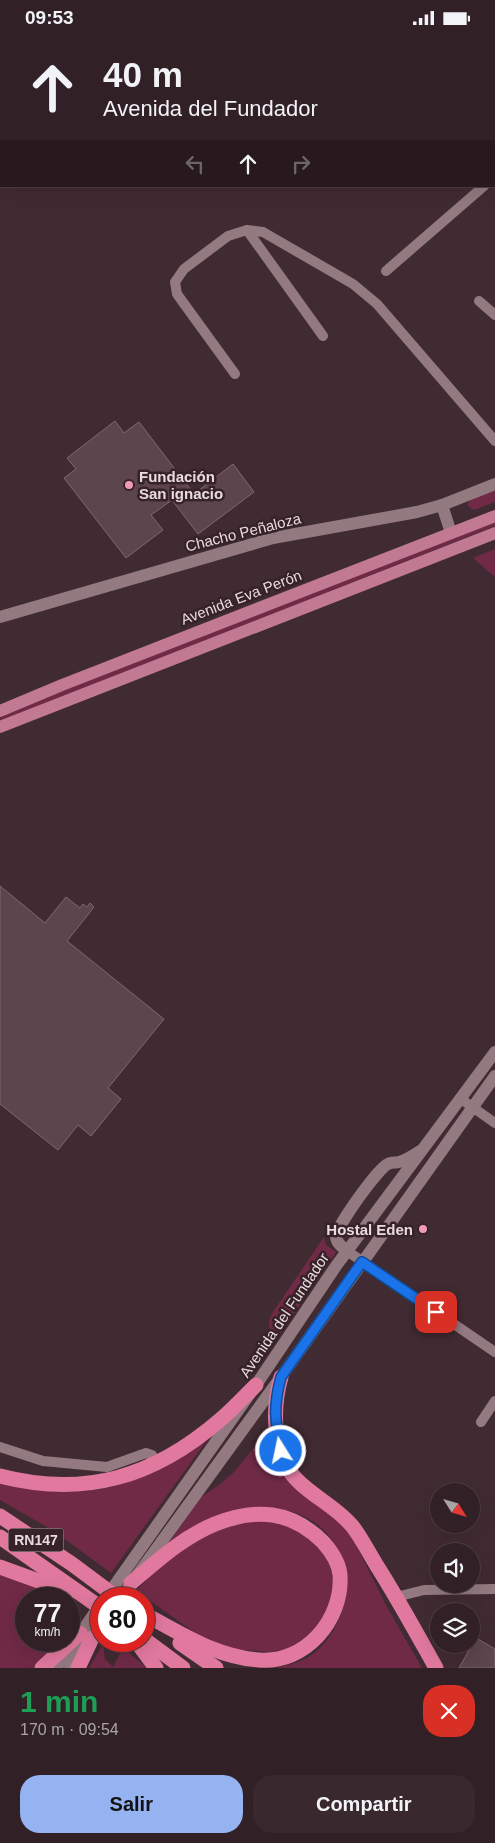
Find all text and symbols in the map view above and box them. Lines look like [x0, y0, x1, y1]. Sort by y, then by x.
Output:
text: 09:53 [25, 7, 74, 28]
icon: ahead [20, 55, 85, 120]
text: 40 m [103, 55, 183, 94]
text: Avenida del Fundador [103, 96, 318, 121]
icon: left [181, 150, 209, 178]
icon: ahead [234, 150, 262, 178]
icon: right [287, 150, 315, 178]
place label: Fundación San ignacio [139, 468, 223, 502]
marker: Fundación San ignacio [123, 479, 135, 491]
street label: Chacho Peñaloza [183, 509, 303, 555]
street label: Avenida Eva Perón [178, 566, 304, 628]
place label: Hostal Eden [326, 1221, 413, 1238]
marker: Hostal Eden [417, 1223, 429, 1235]
street label: Avenida del Fundador [236, 1250, 332, 1380]
pin [415, 1291, 457, 1333]
icon: arrive [422, 1298, 450, 1326]
position arrow [254, 1424, 306, 1476]
north arrow [430, 1483, 480, 1533]
map controls [430, 1483, 480, 1653]
road number: RN147 [8, 1529, 64, 1551]
button: sound [430, 1543, 480, 1593]
speed limit sign: 80 [90, 1587, 155, 1652]
text: 77 [34, 1599, 61, 1627]
button: layers [430, 1603, 480, 1653]
text: km/h [34, 1625, 61, 1639]
text: 1 min [20, 1685, 98, 1718]
button: close [423, 1685, 475, 1737]
text: 170 m · 09:54 [20, 1721, 119, 1738]
button: Salir [20, 1775, 243, 1833]
button: Compartir [253, 1775, 475, 1833]

